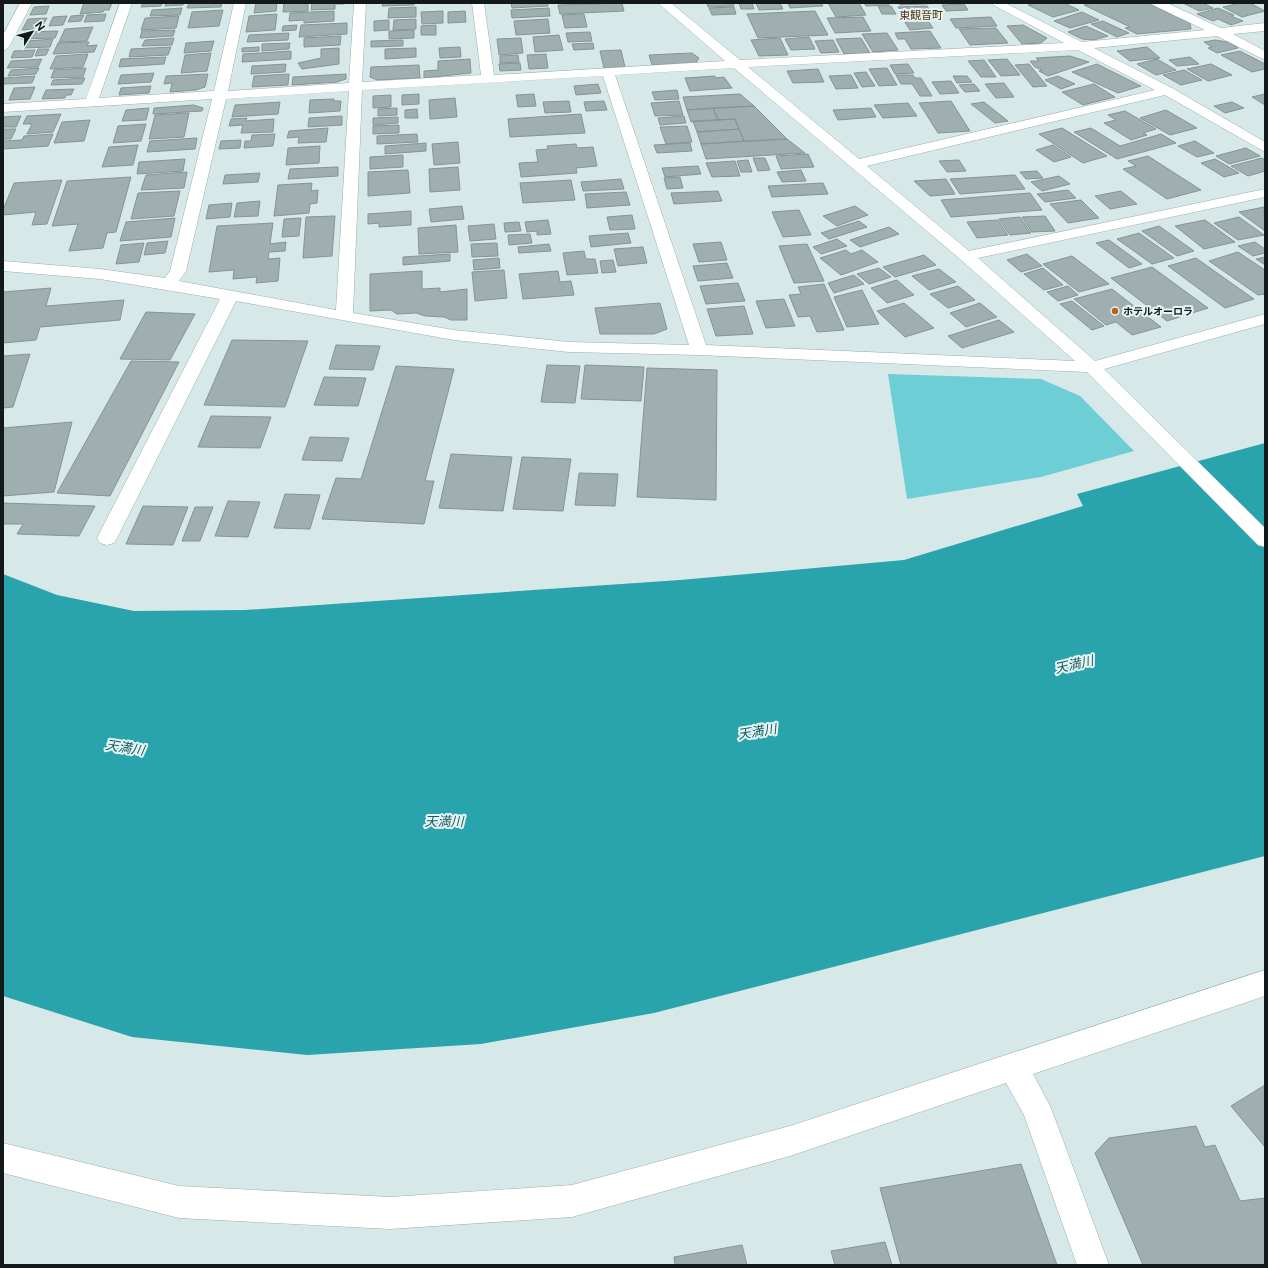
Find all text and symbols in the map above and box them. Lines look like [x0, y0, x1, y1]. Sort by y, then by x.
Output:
district label: 東観音町 [899, 9, 943, 21]
north arrow [12, 12, 52, 52]
text: N [33, 19, 47, 33]
place label: ホテルオーロラ [1123, 305, 1193, 317]
marker: ホテルオーロラ [1110, 306, 1120, 316]
water label: 天満川 [1053, 652, 1097, 676]
water label: 天満川 [737, 721, 779, 742]
water label: 天満川 [104, 737, 147, 758]
water label: 天満川 [424, 814, 465, 829]

